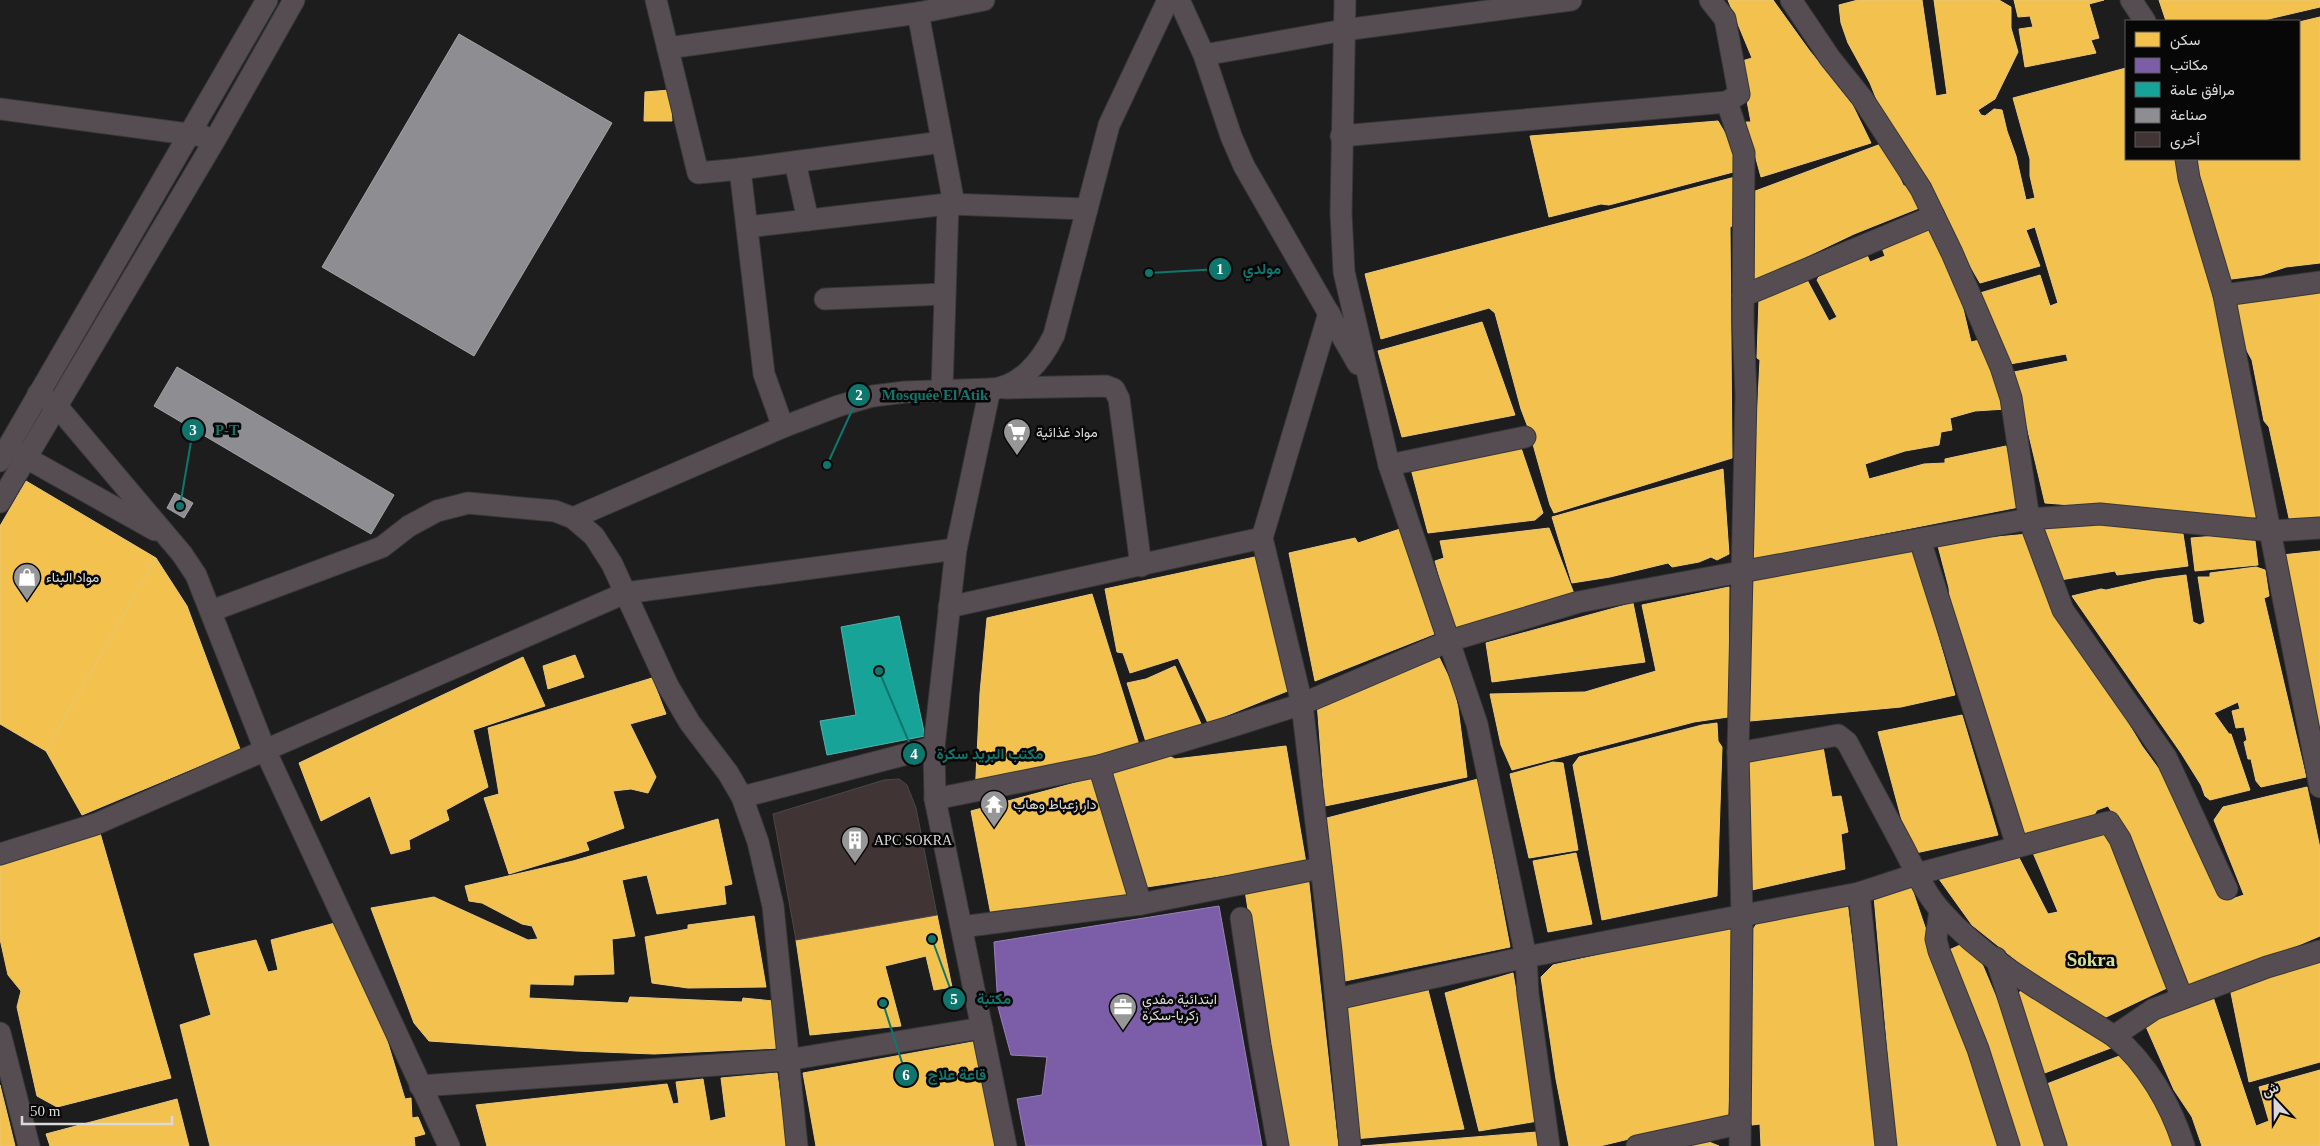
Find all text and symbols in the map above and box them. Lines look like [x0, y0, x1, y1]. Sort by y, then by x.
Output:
legend [2125, 20, 2300, 160]
text: سكن [2170, 32, 2200, 50]
text: مكاتب [2170, 57, 2208, 74]
text: مرافق عامة [2170, 82, 2235, 100]
text: صناعة [2170, 107, 2207, 123]
text: أخرى [2170, 132, 2200, 150]
callout: مولدي [1207, 254, 1291, 284]
text: 1 [1216, 261, 1224, 277]
text: مولدي [1243, 261, 1281, 282]
callout: Mosquée El Atik [846, 380, 999, 410]
text: 2 [855, 387, 863, 403]
text: Mosquée El Atik [882, 387, 989, 403]
callout: P-T [180, 415, 249, 445]
supermarket icon: مواد غذائية [1002, 417, 1032, 456]
text: 3 [189, 422, 197, 438]
text: P-T [215, 422, 239, 438]
place label: مواد غذائية [1036, 425, 1098, 441]
shop icon: مواد البناء [12, 562, 42, 601]
place label: مواد البناء [46, 570, 99, 586]
callout: مكتب البريد سكرة [901, 739, 1053, 769]
text: 4 [910, 746, 918, 762]
text: مكتب البريد سكرة [937, 746, 1043, 763]
temple icon: دار زعباط وهاب [979, 789, 1009, 828]
place label: دار زعباط وهاب [1013, 797, 1097, 813]
building icon: APC SOKRA [840, 825, 870, 864]
place label: APC SOKRA [874, 833, 953, 848]
district label: Sokra [2067, 949, 2116, 970]
callout: مكتبة [941, 984, 1021, 1014]
text: 5 [950, 991, 958, 1007]
text: مكتبة [977, 991, 1011, 1008]
office icon: ابتدائية مفدي زكريا-سكرة [1108, 992, 1138, 1031]
place label: ابتدائية مفدي زكريا-سكرة [1142, 992, 1217, 1024]
callout: قاعة علاج [893, 1060, 996, 1090]
text: 6 [902, 1067, 910, 1083]
text: قاعة علاج [928, 1067, 986, 1085]
north arrow [2250, 1076, 2300, 1126]
text: ش [2260, 1079, 2281, 1100]
scale bar [22, 1094, 172, 1126]
text: 50 m [30, 1103, 61, 1119]

